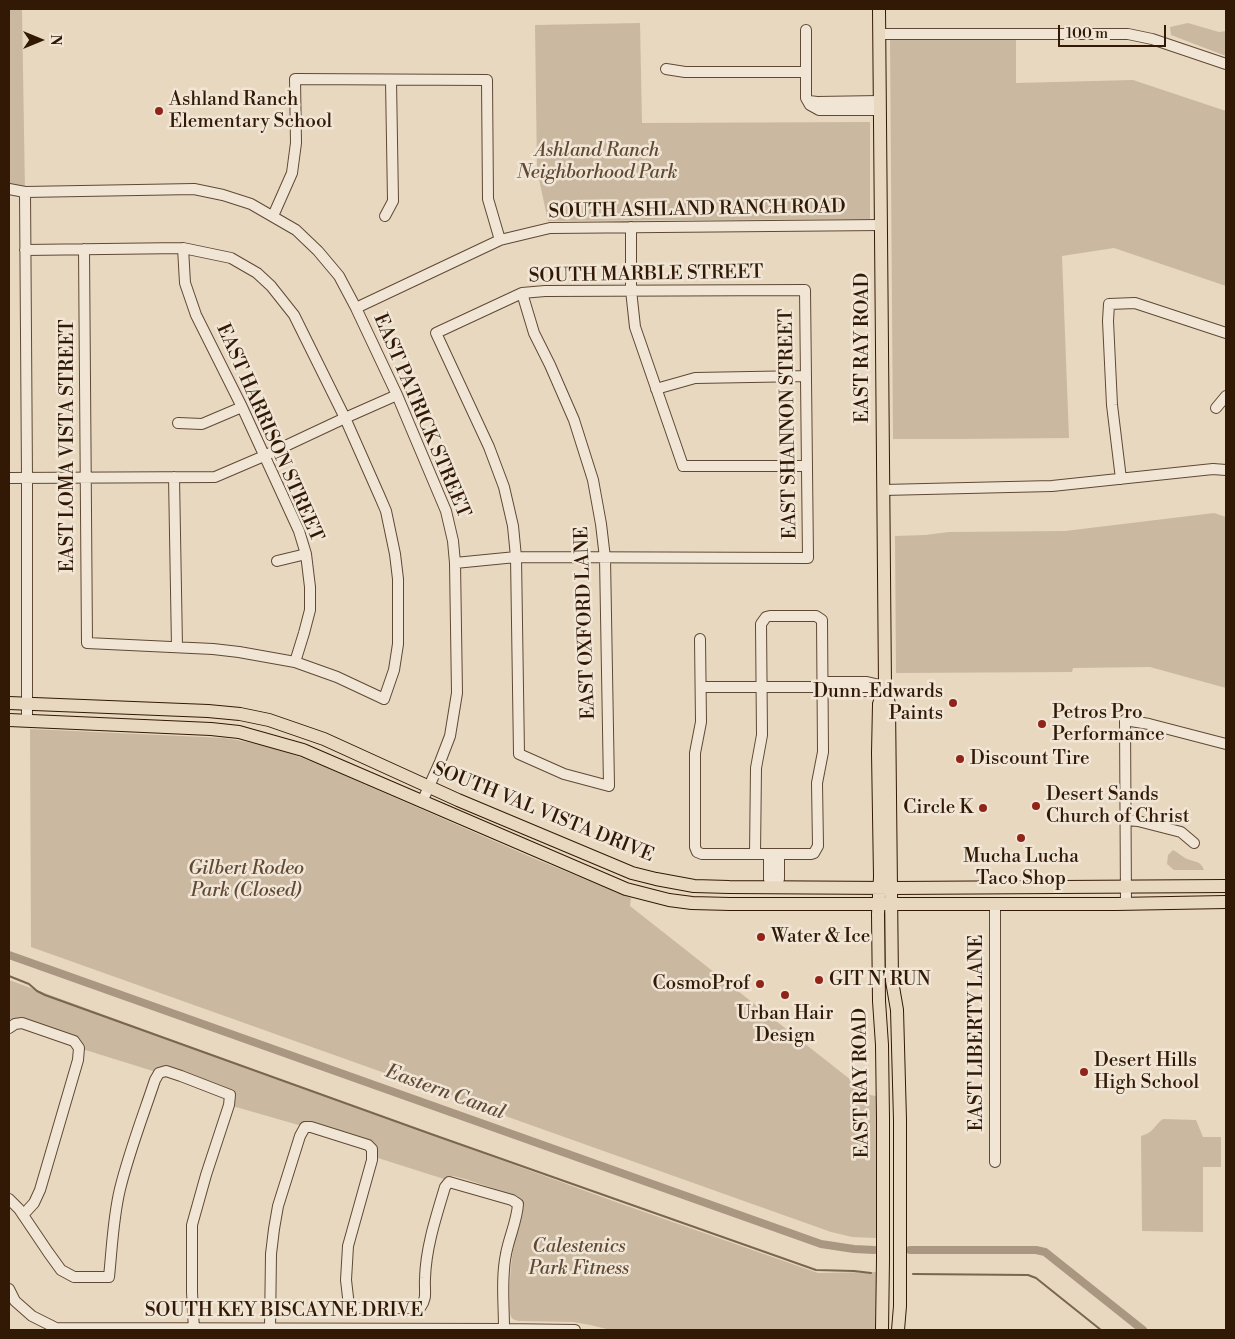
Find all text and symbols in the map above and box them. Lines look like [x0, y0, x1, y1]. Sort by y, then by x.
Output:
north arrow [15, 15, 65, 65]
scale bar [1060, 15, 1168, 47]
text: 100 m [1066, 24, 1108, 43]
text: N [46, 34, 64, 46]
place label: Ashland Ranch Elementary School [169, 89, 332, 133]
marker: Ashland Ranch Elementary School [153, 105, 165, 117]
park label: Ashland Ranch Neighborhood Park [517, 140, 677, 184]
street label: SOUTH ASHLAND RANCH ROAD [548, 196, 846, 224]
street label: SOUTH MARBLE STREET [528, 262, 764, 288]
street label: EAST RAY ROAD [852, 273, 874, 423]
street label: EAST SHANNON STREET [776, 309, 802, 539]
street label: EAST PATRICK STREET [368, 311, 474, 521]
street label: EAST LOMA VISTA STREET [57, 319, 79, 573]
street label: EAST HARRISON STREET [211, 321, 327, 545]
street label: EAST OXFORD LANE [571, 526, 601, 720]
place label: Dunn-Edwards Paints [813, 681, 943, 725]
marker: Dunn-Edwards Paints [947, 697, 959, 709]
place label: Petros Pro Performance [1052, 702, 1165, 746]
marker: Petros Pro Performance [1036, 718, 1048, 730]
place label: Discount Tire [970, 748, 1090, 770]
marker: Discount Tire [954, 753, 966, 765]
street label: SOUTH VAL VISTA DRIVE [429, 758, 657, 868]
place label: Desert Sands Church of Christ [1046, 784, 1189, 828]
place label: Circle K [903, 797, 973, 819]
marker: Desert Sands Church of Christ [1030, 800, 1042, 812]
marker: Circle K [977, 802, 989, 814]
marker: Mucha Lucha Taco Shop [1015, 832, 1027, 844]
place label: Mucha Lucha Taco Shop [963, 846, 1079, 890]
park label: Gilbert Rodeo Park (Closed) [188, 858, 304, 902]
place label: Water & Ice [771, 926, 870, 948]
marker: Water & Ice [755, 931, 767, 943]
street label: EAST LIBERTY LANE [966, 935, 988, 1131]
place label: GIT N' RUN [829, 969, 931, 991]
place label: CosmoProf [652, 973, 750, 995]
marker: GIT N' RUN [813, 974, 825, 986]
marker: CosmoProf [754, 978, 766, 990]
marker: Urban Hair Design [779, 989, 791, 1001]
place label: Urban Hair Design [737, 1003, 833, 1047]
street label: EAST RAY ROAD [849, 1008, 875, 1158]
place label: Desert Hills High School [1094, 1050, 1199, 1094]
water label: Eastern Canal [382, 1060, 508, 1126]
marker: Desert Hills High School [1078, 1066, 1090, 1078]
park label: Calestenics Park Fitness [529, 1236, 629, 1280]
street label: SOUTH KEY BISCAYNE DRIVE [145, 1300, 423, 1322]

